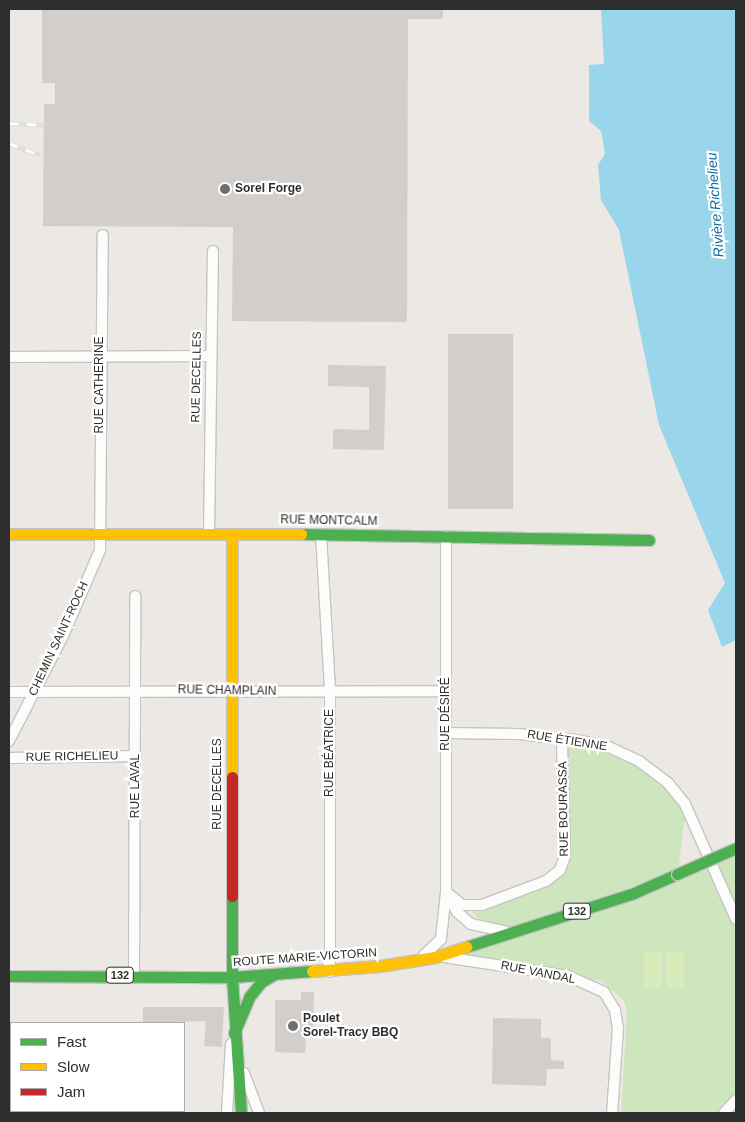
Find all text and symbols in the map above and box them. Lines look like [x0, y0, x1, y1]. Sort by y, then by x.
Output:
water label: Rivière Richelieu [703, 152, 727, 258]
place label: Sorel Forge [235, 182, 302, 196]
marker: Sorel Forge [219, 183, 231, 195]
street label: RUE DECELLES [189, 331, 205, 423]
street label: RUE CATHERINE [93, 336, 107, 434]
street label: RUE MONTCALM [280, 513, 378, 529]
street label: CHEMIN SAINT-ROCH [26, 579, 92, 699]
street label: RUE DÉSIRÉ [439, 677, 453, 751]
street label: RUE CHAMPLAIN [178, 683, 276, 699]
street label: RUE BÉATRICE [323, 709, 337, 797]
street label: RUE ÉTIENNE [526, 728, 608, 754]
street label: RUE DECELLES [211, 738, 225, 830]
street label: RUE RICHELIEU [26, 749, 118, 765]
street label: RUE LAVAL [129, 754, 143, 818]
street label: RUE BOURASSA [556, 761, 572, 857]
road number: 132 [562, 902, 592, 919]
street label: ROUTE MARIE-VICTORIN [232, 946, 378, 970]
street label: RUE VANDAL [499, 959, 577, 987]
road number: 132 [105, 966, 135, 984]
place label: Poulet Sorel-Tracy BBQ [303, 1012, 398, 1040]
marker: Poulet Sorel-Tracy BBQ [287, 1020, 299, 1032]
legend [10, 1022, 185, 1112]
text: Fast [57, 1033, 86, 1050]
text: Slow [57, 1058, 90, 1075]
text: Jam [57, 1083, 85, 1100]

